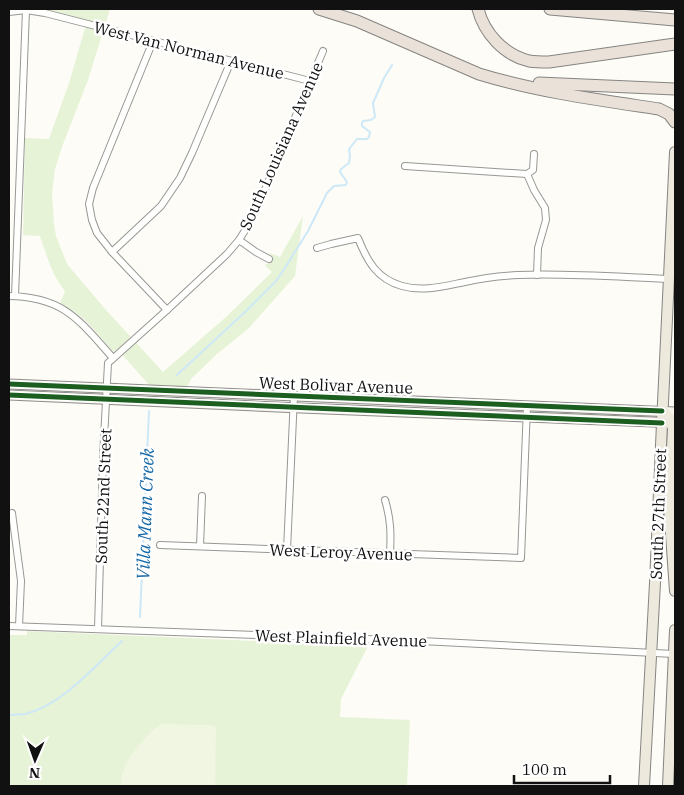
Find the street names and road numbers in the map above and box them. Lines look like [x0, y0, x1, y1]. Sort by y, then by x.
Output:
street label: West Van Norman Avenue [92, 17, 286, 83]
street label: South Louisiana Avenue [235, 59, 327, 233]
street label: West Bolivar Avenue [259, 372, 413, 398]
street label: South 22nd Street [91, 428, 115, 564]
street label: South 27th Street [646, 448, 670, 580]
street label: West Leroy Avenue [269, 540, 413, 564]
street label: West Plainfield Avenue [255, 625, 427, 651]

